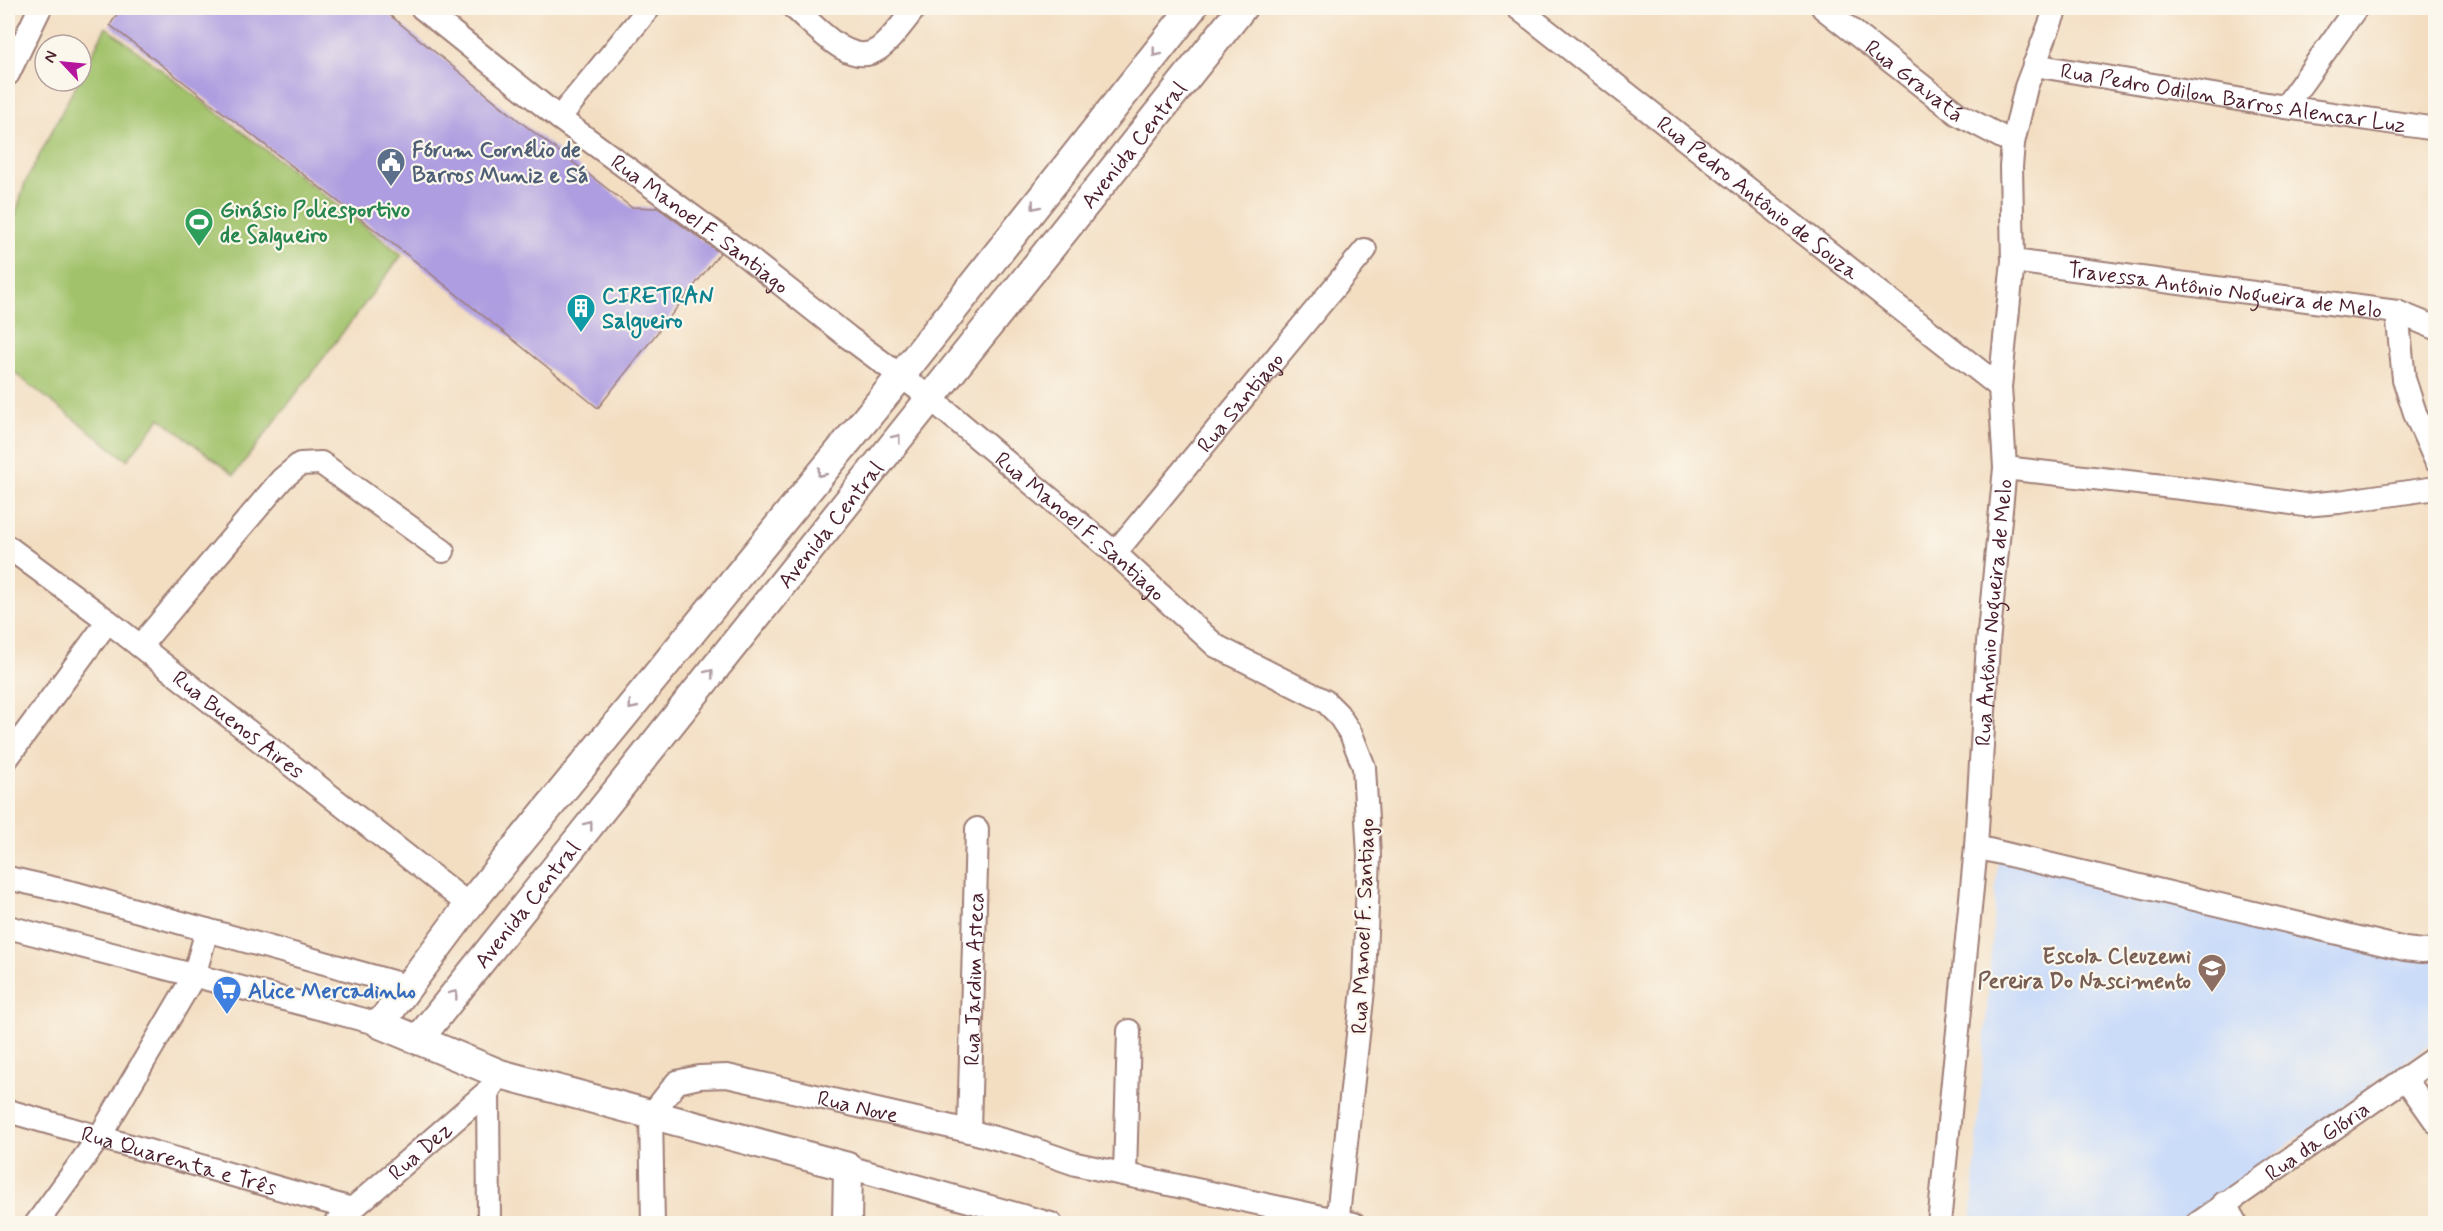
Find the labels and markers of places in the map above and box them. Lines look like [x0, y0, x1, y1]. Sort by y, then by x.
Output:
place label: Fórum Cornélio de Barros Muniz e Sá [412, 137, 589, 190]
public building icon: Fórum Cornélio de Barros Muniz e Sá [375, 146, 407, 188]
place label: Ginásio Poliesportivo de Salgueiro [220, 197, 410, 251]
sports icon: Ginásio Poliesportivo de Salgueiro [183, 206, 215, 248]
place label: CIRETRAN Salgueiro [602, 283, 714, 339]
building icon: CIRETRAN Salgueiro [565, 292, 597, 334]
place label: Escola Cleuzemi Pereira Do Nascimento [1977, 943, 2192, 996]
school or university icon: Escola Cleuzemi Pereira Do Nascimento [2196, 952, 2228, 994]
supermarket icon: Alice Mercadinho [211, 974, 243, 1016]
place label: Alice Mercadinho [248, 978, 416, 1006]

